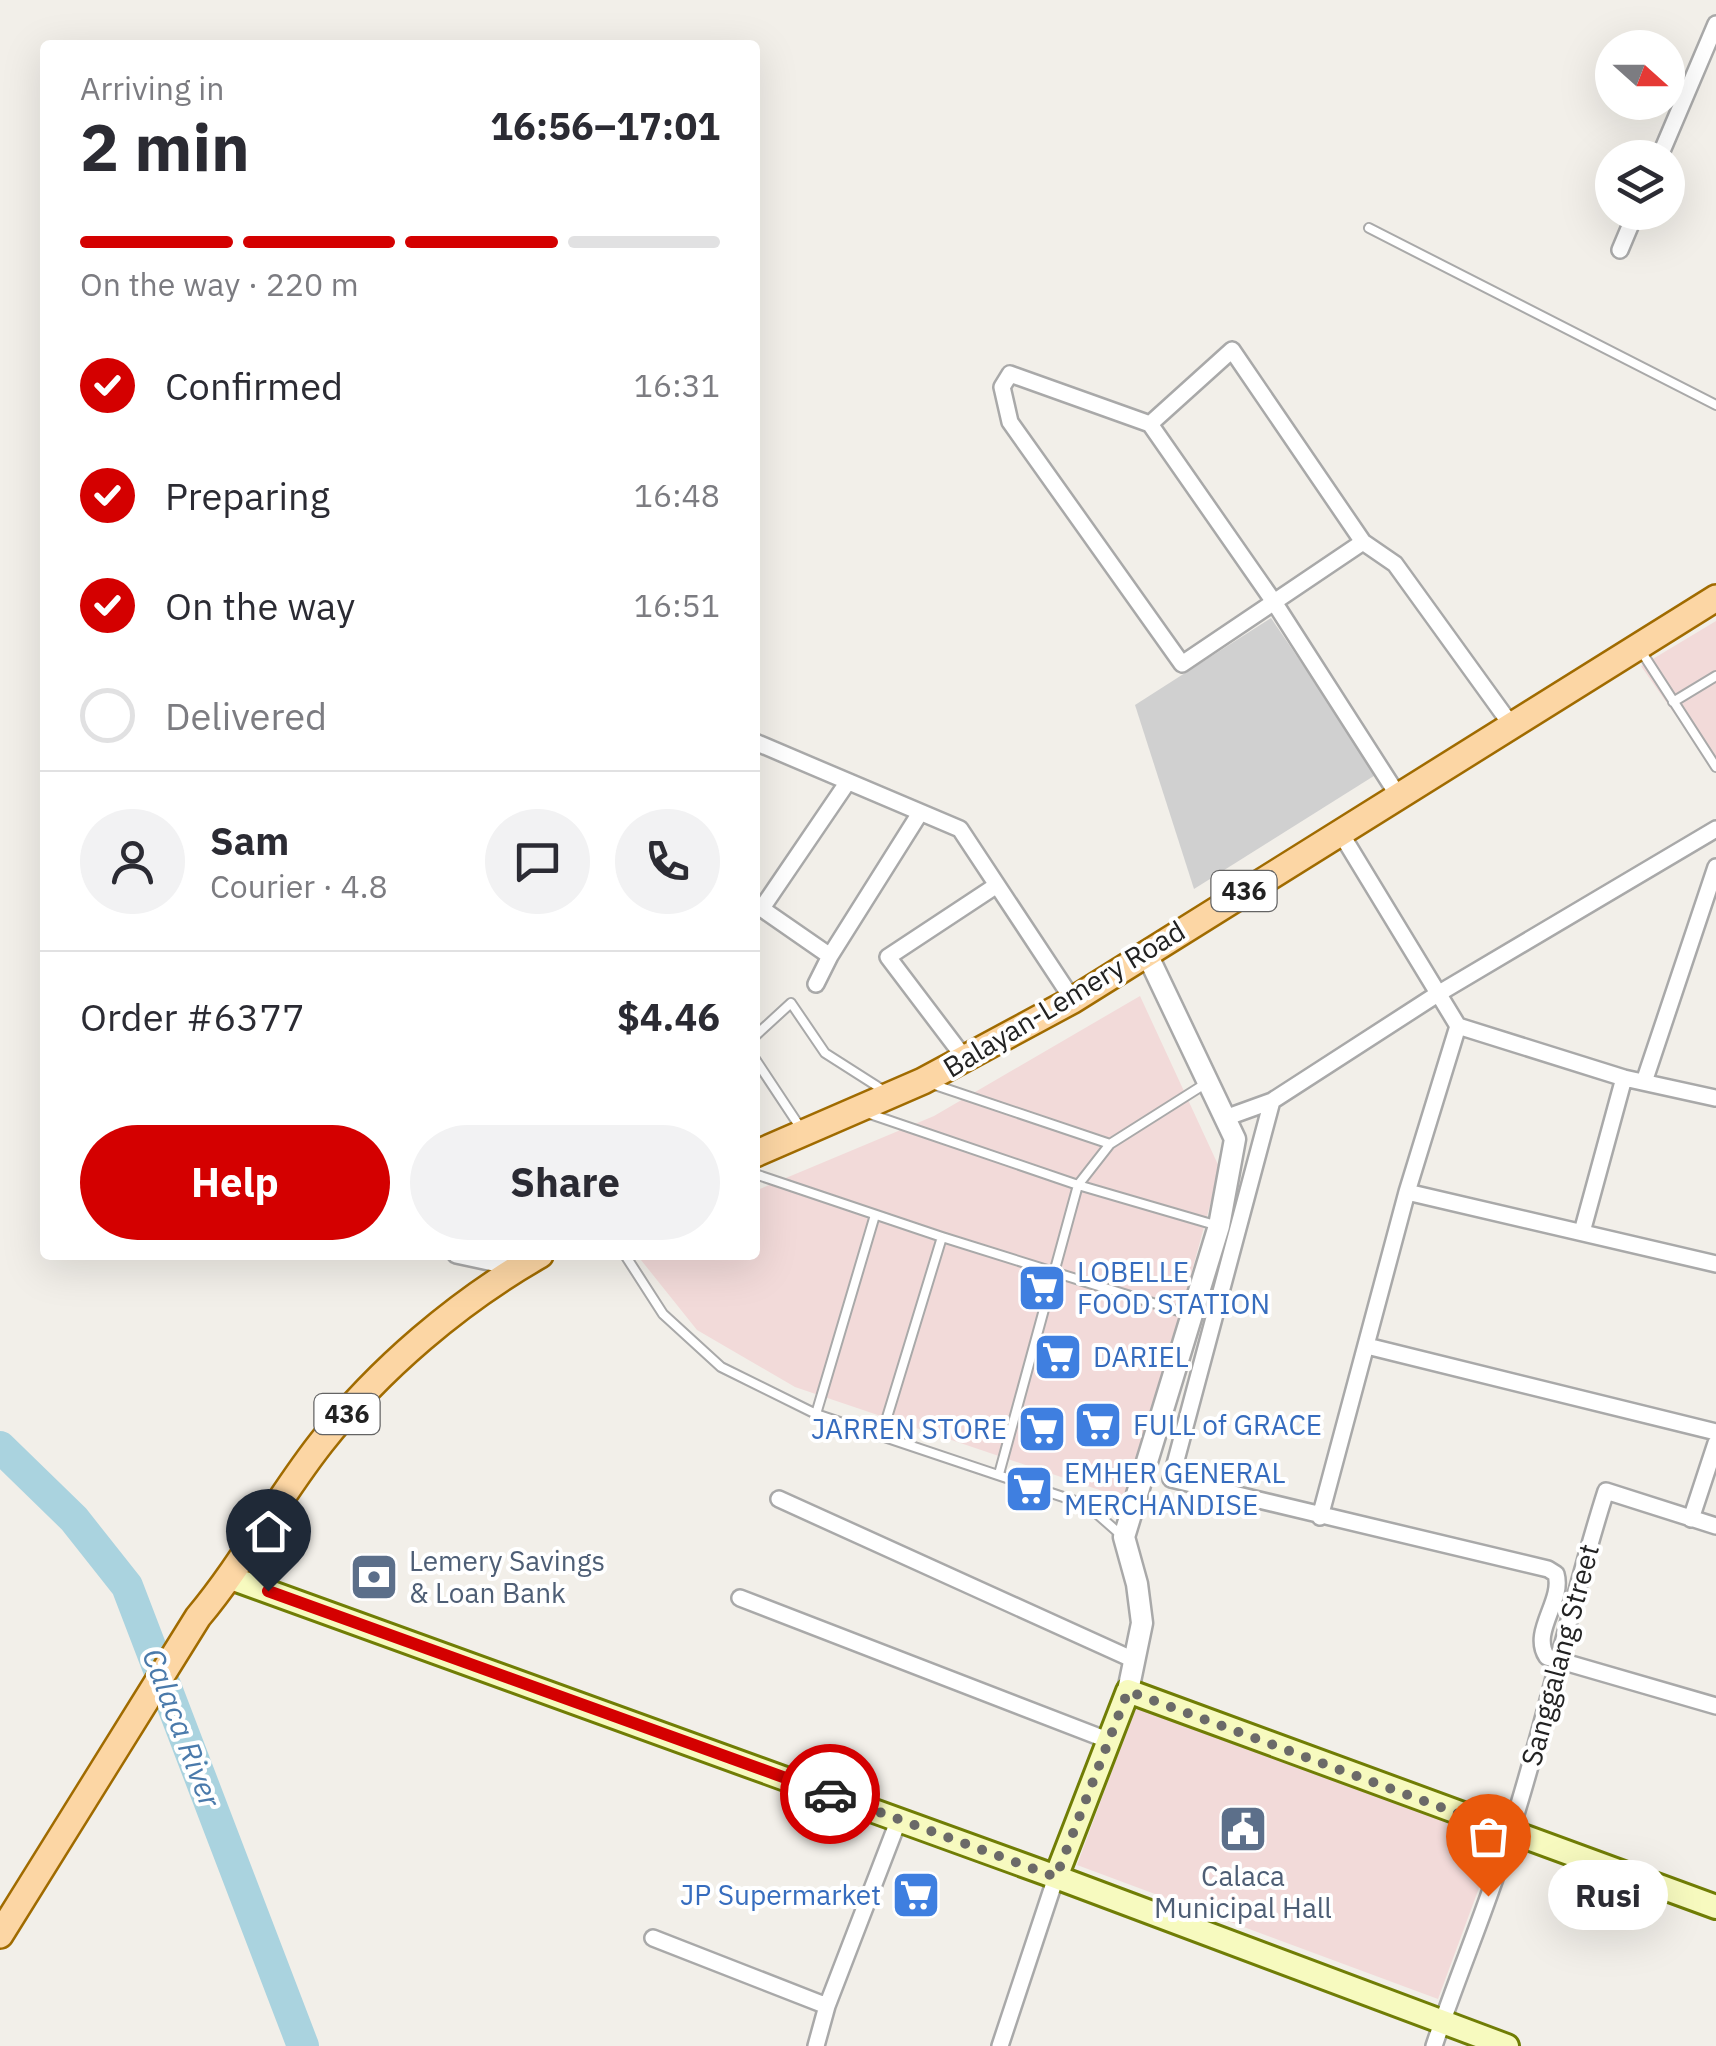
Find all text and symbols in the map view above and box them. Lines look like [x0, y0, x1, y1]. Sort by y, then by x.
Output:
north arrow [1595, 30, 1685, 120]
map controls [1595, 30, 1685, 230]
text: Arriving in [80, 67, 225, 109]
text: 16:56–17:01 [490, 101, 720, 150]
text: 2 min [80, 104, 250, 189]
button: layers [1595, 140, 1685, 230]
text: On the way · 220 m [80, 263, 359, 305]
icon: check [80, 358, 135, 413]
text: Confirmed [165, 361, 343, 410]
text: 16:31 [634, 364, 720, 406]
icon: check [80, 468, 135, 523]
text: Preparing [165, 471, 330, 520]
text: 16:48 [634, 474, 720, 516]
icon: check [80, 578, 135, 633]
text: On the way [165, 581, 355, 630]
text: 16:51 [634, 584, 720, 626]
text: Delivered [165, 691, 327, 740]
button: person [80, 809, 185, 914]
button: chat [485, 809, 590, 914]
button: phone [615, 809, 720, 914]
text: Sam [210, 816, 289, 865]
text: Courier · 4.8 [210, 865, 388, 907]
road number: 436 [1212, 871, 1276, 911]
street label: Balayan-Lemery Road [936, 912, 1191, 1085]
text: Order #6377 [80, 992, 305, 1041]
text: $4.46 [617, 992, 720, 1041]
button: Help [80, 1125, 390, 1240]
button: Share [410, 1125, 720, 1240]
place label: LOBELLE FOOD STATION [1077, 1253, 1270, 1322]
supermarket icon: LOBELLE FOOD STATION [1016, 1262, 1068, 1314]
supermarket icon: DARIEL [1032, 1331, 1084, 1383]
place label: DARIEL [1093, 1338, 1189, 1375]
road number: 436 [314, 1394, 380, 1434]
supermarket icon: FULL of GRACE [1072, 1399, 1124, 1451]
supermarket icon: JARREN STORE [1016, 1403, 1068, 1455]
place label: FULL of GRACE [1133, 1406, 1322, 1443]
place label: JARREN STORE [811, 1410, 1007, 1447]
place label: EMHER GENERAL MERCHANDISE [1064, 1454, 1286, 1523]
supermarket icon: EMHER GENERAL MERCHANDISE [1003, 1463, 1055, 1515]
pin [226, 1489, 311, 1592]
icon: home [241, 1504, 296, 1559]
street label: Sanggalang Street [1512, 1540, 1607, 1770]
place label: Lemery Savings & Loan Bank [409, 1542, 605, 1611]
bank icon: Lemery Savings & Loan Bank [348, 1551, 400, 1603]
water label: Calaca River [134, 1643, 231, 1813]
courier [780, 1744, 880, 1844]
icon: car [803, 1767, 858, 1822]
pin [1446, 1794, 1531, 1897]
public building icon: Calaca Municipal Hall [1217, 1803, 1269, 1855]
icon: bag [1461, 1809, 1516, 1864]
place label: Calaca Municipal Hall [1154, 1857, 1332, 1926]
callout: Rusi [1548, 1861, 1668, 1931]
supermarket icon: JP Supermarket [890, 1869, 942, 1921]
text: Rusi [1575, 1874, 1641, 1916]
place label: JP Supermarket [680, 1876, 881, 1913]

